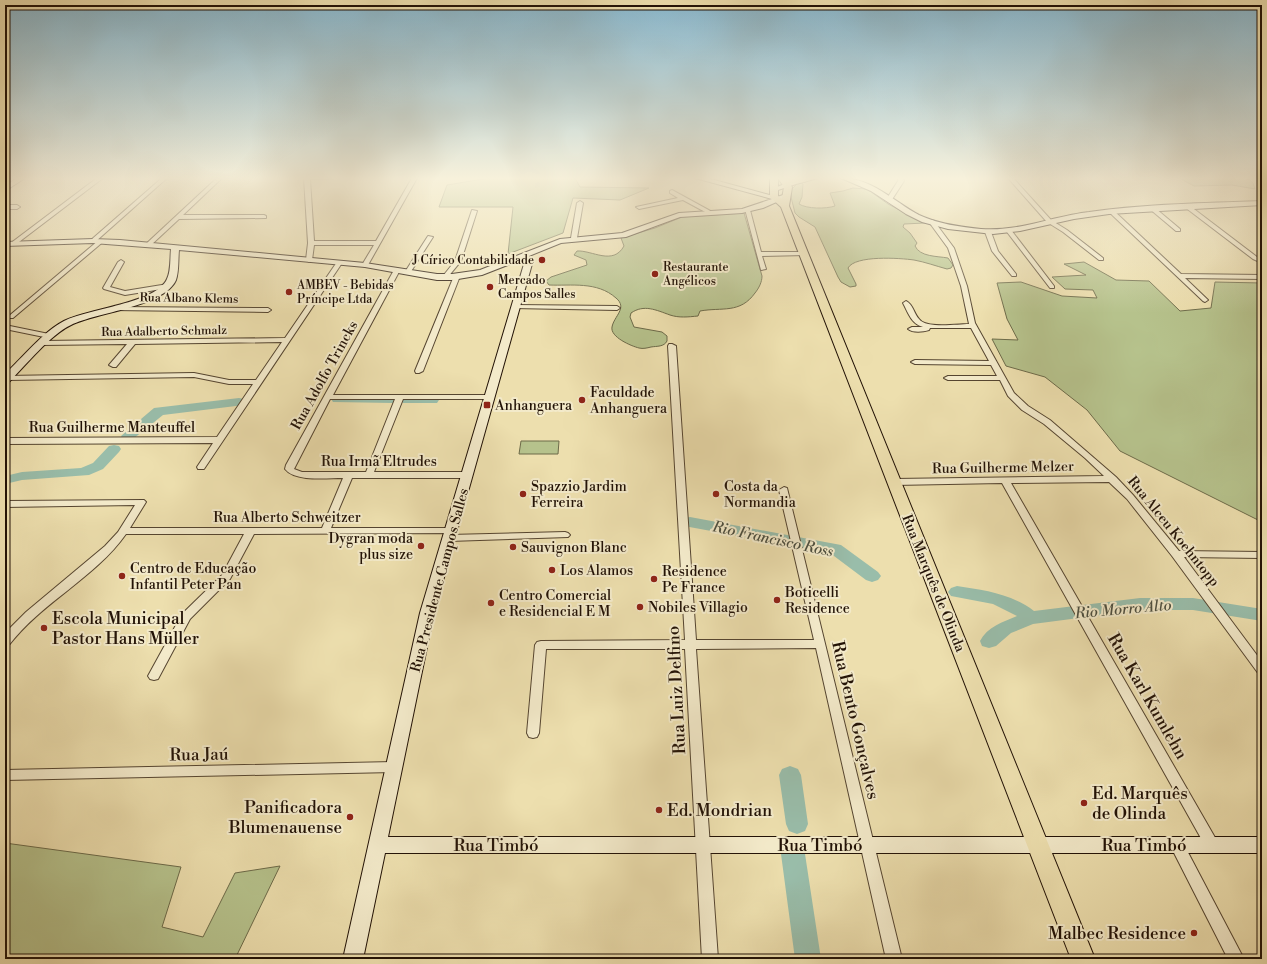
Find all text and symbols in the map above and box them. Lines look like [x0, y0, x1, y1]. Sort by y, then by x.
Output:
place label: J Círico Contabilidade [411, 253, 534, 268]
marker: J Círico Contabilidade [537, 255, 547, 265]
place label: Restaurante Angélicos [662, 260, 729, 289]
marker: Restaurante Angélicos [650, 269, 660, 279]
place label: Mercado Campos Salles [498, 273, 576, 302]
place label: AMBEV - Bebidas Príncipe Ltda [296, 278, 394, 307]
marker: Mercado Campos Salles [485, 282, 495, 292]
marker: AMBEV - Bebidas Príncipe Ltda [284, 287, 294, 297]
street label: Rua Albano Klems [139, 290, 239, 307]
street label: Rua Adolfo Trincks [287, 318, 362, 433]
street label: Rua Adalberto Schmalz [101, 323, 227, 340]
place label: Faculdade Anhanguera [589, 384, 668, 418]
marker: Faculdade Anhanguera [577, 395, 587, 405]
place label: Anhanguera [494, 397, 573, 415]
marker: Anhanguera [482, 400, 492, 410]
street label: Rua Guilherme Manteuffel [29, 419, 195, 437]
street label: Rua Irmã Eltrudes [321, 453, 437, 471]
street label: Rua Guilherme Melzer [932, 458, 1074, 478]
street label: Rua Alceu Koehntopp [1123, 473, 1223, 591]
place label: Spazzio Jardim Ferreira [531, 478, 627, 512]
place label: Costa da Normandia [724, 478, 797, 512]
street label: Rua Presidente Campos Salles [407, 486, 473, 674]
marker: Spazzio Jardim Ferreira [518, 489, 528, 499]
marker: Costa da Normandia [711, 489, 721, 499]
street label: Rua Alberto Schweitzer [213, 509, 361, 527]
street label: Rua Marquês de Olinda [897, 512, 969, 656]
water label: Rio Francisco Ross [710, 517, 835, 562]
place label: Dygran moda plus size [328, 530, 414, 564]
place label: Sauvignon Blanc [521, 539, 627, 557]
marker: Dygran moda plus size [416, 541, 426, 551]
marker: Sauvignon Blanc [508, 542, 518, 552]
place label: Centro de Educação Infantil Peter Pan [130, 560, 256, 594]
place label: Los Alamos [560, 562, 633, 580]
place label: Residence Pe France [662, 563, 727, 597]
marker: Los Alamos [547, 565, 557, 575]
marker: Centro de Educação Infantil Peter Pan [117, 571, 127, 581]
marker: Residence Pe France [649, 574, 659, 584]
place label: Boticelli Residence [784, 584, 850, 618]
place label: Centro Comercial e Residencial E M [499, 587, 611, 621]
marker: Boticelli Residence [772, 595, 782, 605]
water label: Rio Morro Alto [1073, 596, 1172, 623]
marker: Centro Comercial e Residencial E M [486, 598, 496, 608]
place label: Nobiles Villagio [648, 599, 748, 617]
marker: Nobiles Villagio [635, 602, 645, 612]
place label: Escola Municipal Pastor Hans Müller [52, 608, 199, 650]
marker: Escola Municipal Pastor Hans Müller [39, 623, 49, 633]
street label: Rua Luiz Delfino [663, 625, 691, 755]
street label: Rua Karl Kumlehn [1102, 630, 1192, 763]
street label: Rua Bento Gonçalves [826, 639, 884, 802]
street label: Rua Jaú [169, 743, 229, 767]
place label: Ed. Marquês de Olinda [1092, 783, 1188, 825]
place label: Panificadora Blumenauense [228, 797, 342, 839]
marker: Ed. Marquês de Olinda [1079, 798, 1089, 808]
place label: Ed. Mondrian [667, 800, 772, 822]
marker: Ed. Mondrian [654, 805, 664, 815]
marker: Panificadora Blumenauense [345, 812, 355, 822]
street label: Rua Timbó [453, 835, 539, 857]
street label: Rua Timbó [777, 835, 863, 857]
street label: Rua Timbó [1101, 835, 1187, 857]
place label: Malbec Residence [1048, 923, 1186, 945]
marker: Malbec Residence [1189, 928, 1199, 938]

